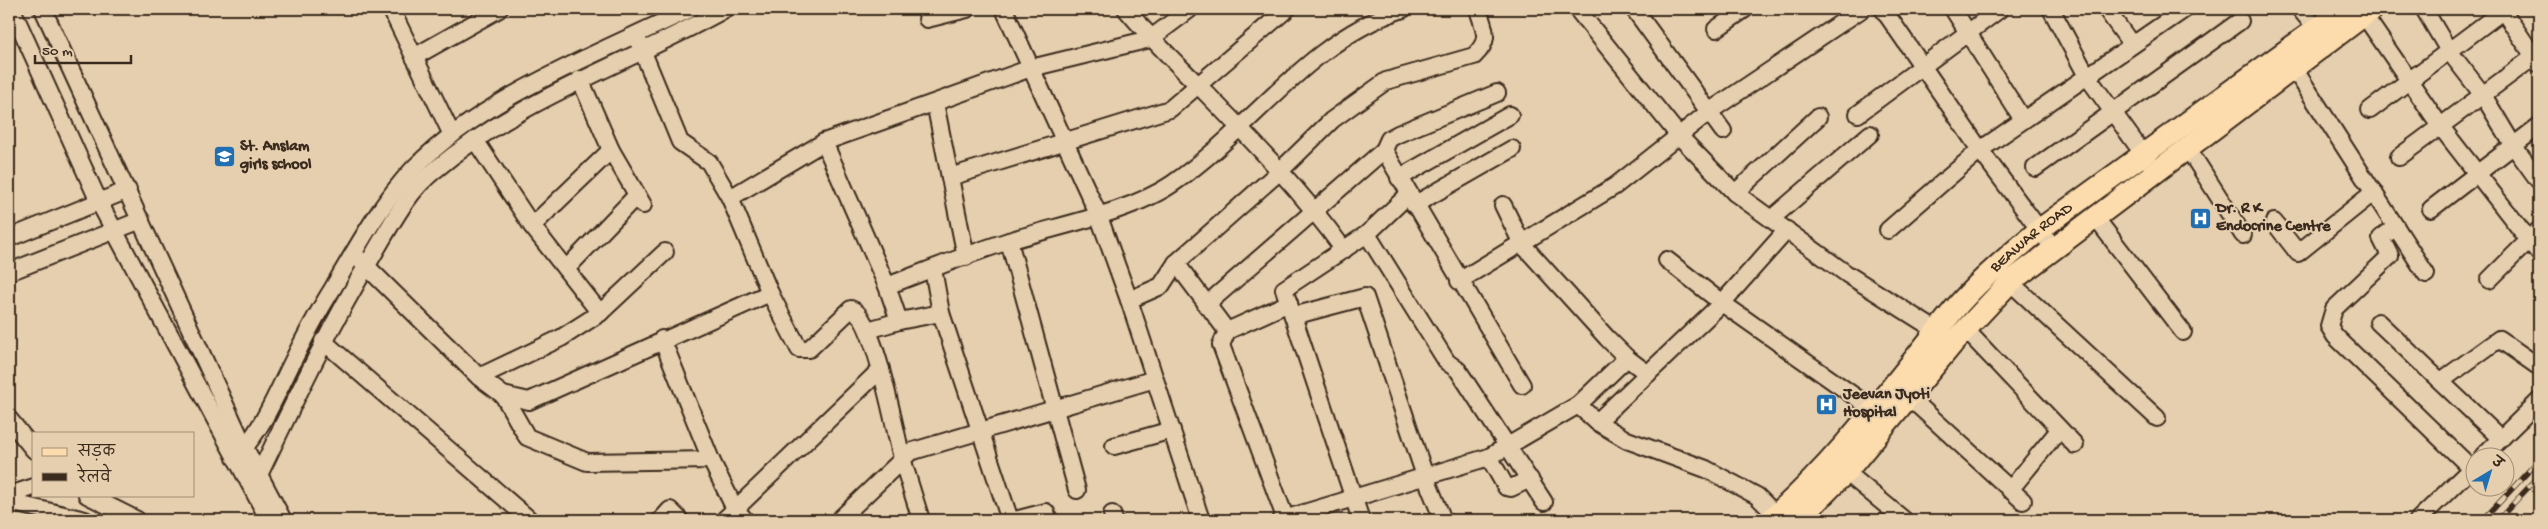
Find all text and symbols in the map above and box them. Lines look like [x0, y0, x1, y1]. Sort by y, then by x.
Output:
scale bar [35, 32, 131, 64]
text: 50 m [42, 43, 73, 61]
place label: St. Anslam girls school [239, 138, 312, 175]
school or university icon: St. Anslam girls school [212, 144, 236, 168]
street label: BEAWAR ROAD [1986, 199, 2077, 278]
place label: Dr. R K Endocrine Centre [2214, 200, 2331, 237]
hospital icon: Dr. R K Endocrine Centre [2188, 206, 2212, 230]
place label: Jeevan Jyoti Hospital [1842, 386, 1931, 423]
hospital icon: Jeevan Jyoti Hospital [1815, 392, 1839, 416]
legend [32, 432, 195, 496]
text: सड़क [77, 444, 116, 462]
north arrow [2466, 446, 2516, 496]
text: उ [2486, 453, 2507, 474]
text: रेलवे [76, 463, 112, 488]

